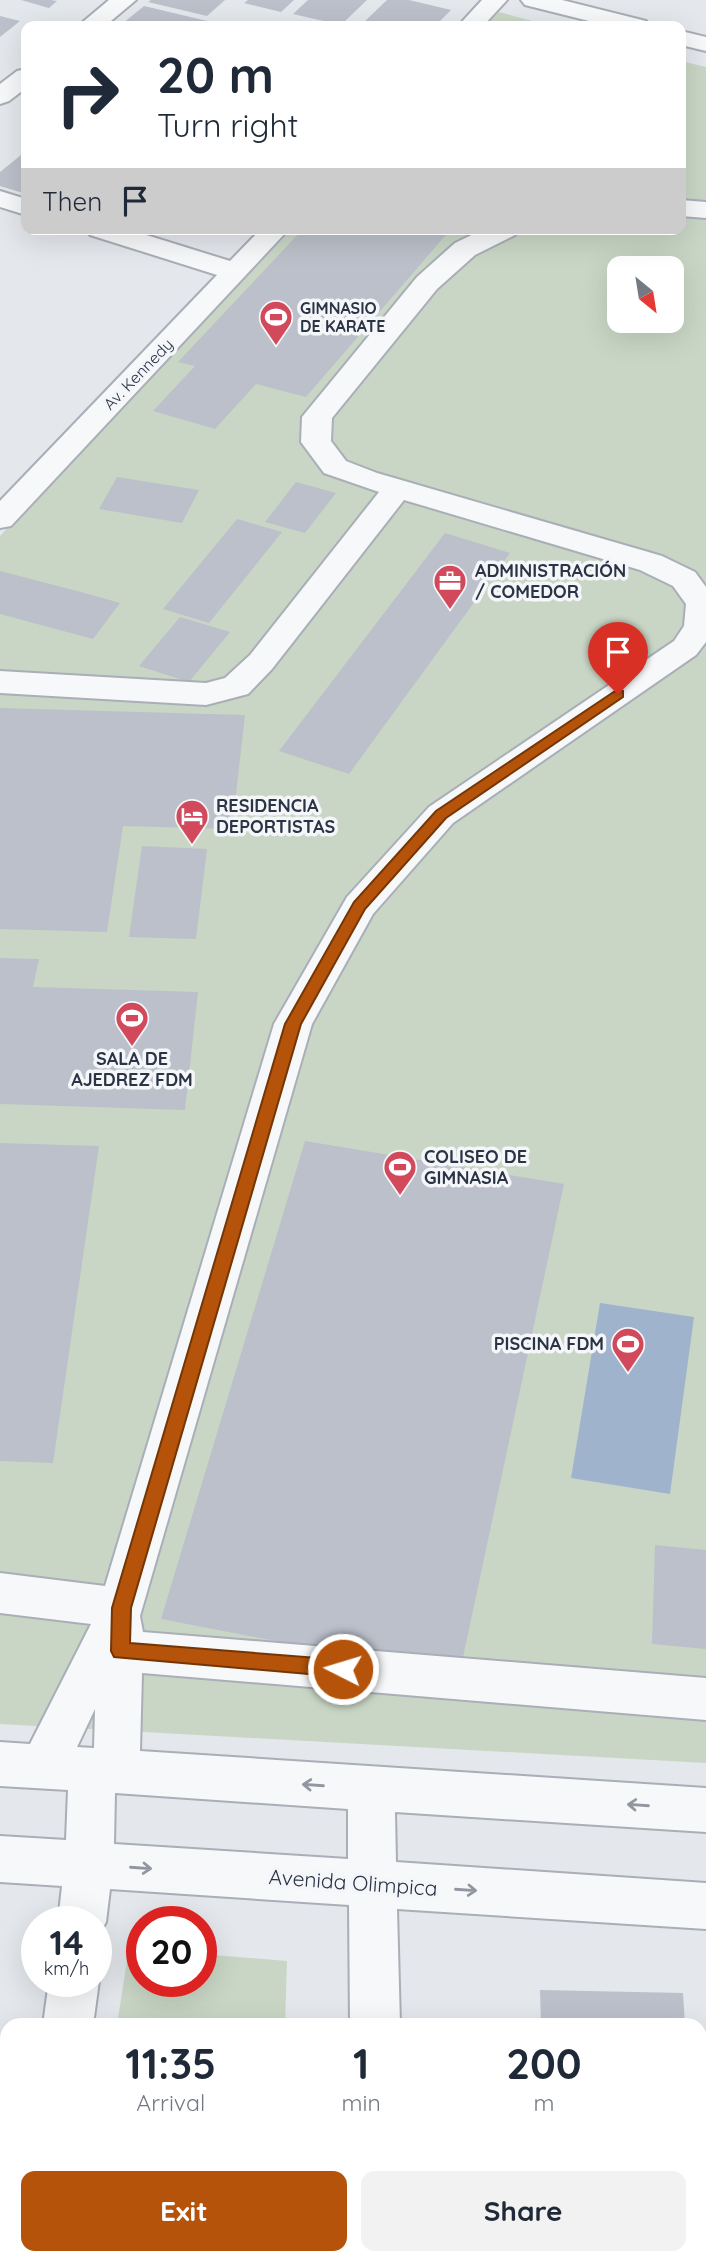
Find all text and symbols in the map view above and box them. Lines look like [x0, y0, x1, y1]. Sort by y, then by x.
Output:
text: 20 m [157, 44, 274, 105]
icon: right [42, 49, 133, 140]
text: Turn right [157, 105, 298, 145]
icon: arrive [116, 182, 154, 220]
text: Then [42, 185, 102, 218]
north arrow [607, 256, 684, 332]
map controls [607, 256, 684, 333]
sports icon: GIMNASIO DE KARATE [257, 298, 295, 347]
place label: GIMNASIO DE KARATE [300, 298, 385, 336]
street label: Av. Kennedy [99, 334, 177, 414]
place label: ADMINISTRACIÓN / COMEDOR [475, 559, 626, 603]
office icon: ADMINISTRACIÓN / COMEDOR [431, 562, 469, 611]
pin [588, 622, 648, 694]
icon: arrive [599, 633, 637, 671]
place label: RESIDENCIA DEPORTISTAS [216, 794, 336, 838]
hotel icon: RESIDENCIA DEPORTISTAS [173, 797, 211, 846]
sports icon: SALA DE AJEDREZ FDM [113, 999, 151, 1048]
place label: SALA DE AJEDREZ FDM [71, 1047, 193, 1091]
place label: COLISEO DE GIMNASIA [424, 1145, 527, 1189]
sports icon: COLISEO DE GIMNASIA [381, 1148, 419, 1197]
sports icon: PISCINA FDM [609, 1325, 647, 1374]
place label: PISCINA FDM [494, 1332, 604, 1355]
position arrow [306, 1632, 380, 1706]
one-way arrow [302, 1778, 325, 1791]
one-way arrow [627, 1799, 650, 1812]
one-way arrow [130, 1862, 152, 1875]
street label: Avenida Olimpica [268, 1863, 438, 1901]
one-way arrow [454, 1884, 477, 1897]
speed limit sign: 20 [126, 1906, 217, 1997]
text: 14 [49, 1920, 84, 1964]
text: km/h [44, 1957, 89, 1980]
text: 11:35 [125, 2037, 216, 2090]
text: 1 [353, 2037, 369, 2090]
text: 200 [506, 2037, 582, 2090]
text: Arrival [136, 2088, 205, 2117]
text: min [342, 2088, 381, 2117]
text: m [533, 2088, 554, 2117]
button: Exit [21, 2171, 347, 2251]
button: Share [361, 2171, 686, 2251]

